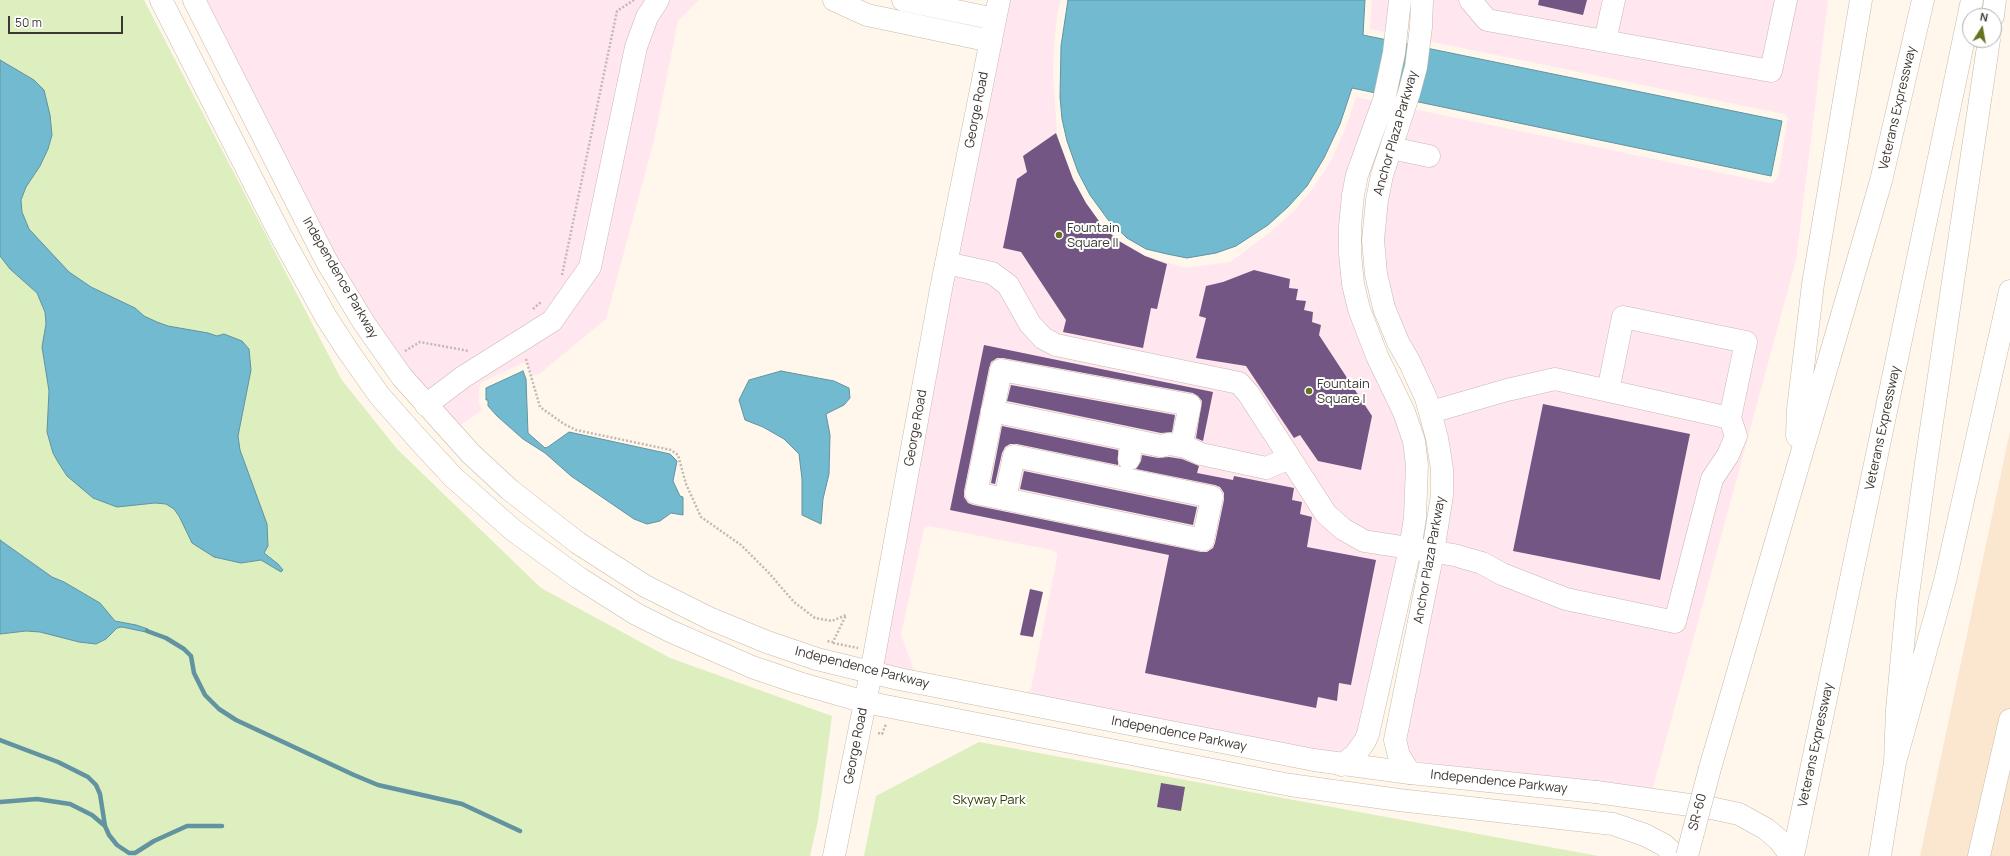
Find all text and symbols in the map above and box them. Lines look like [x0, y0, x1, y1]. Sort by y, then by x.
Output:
scale bar [10, 8, 125, 34]
north arrow [1962, 8, 2002, 48]
text: N [1979, 9, 1990, 25]
text: 50 m [15, 14, 42, 31]
street label: Veterans Expressway [1876, 44, 1920, 172]
street label: Anchor Plaza Parkway [1371, 69, 1421, 197]
street label: George Road [962, 70, 992, 150]
street label: Independence Parkway [299, 214, 381, 342]
place label: Fountain Square II [1067, 220, 1120, 251]
marker: Fountain Square II [1054, 230, 1064, 240]
street label: Veterans Expressway [1862, 364, 1904, 492]
place label: Fountain Square I [1317, 376, 1370, 407]
marker: Fountain Square I [1304, 386, 1314, 396]
street label: George Road [902, 388, 930, 468]
street label: Anchor Plaza Parkway [1411, 495, 1449, 625]
street label: Independence Parkway [793, 644, 931, 692]
street label: Veterans Expressway [1795, 681, 1837, 809]
street label: George Road [841, 706, 871, 786]
street label: Independence Parkway [1110, 713, 1248, 755]
street label: Independence Parkway [1430, 767, 1568, 797]
park label: Skyway Park [952, 792, 1026, 808]
street label: SR-60 [1686, 792, 1710, 832]

